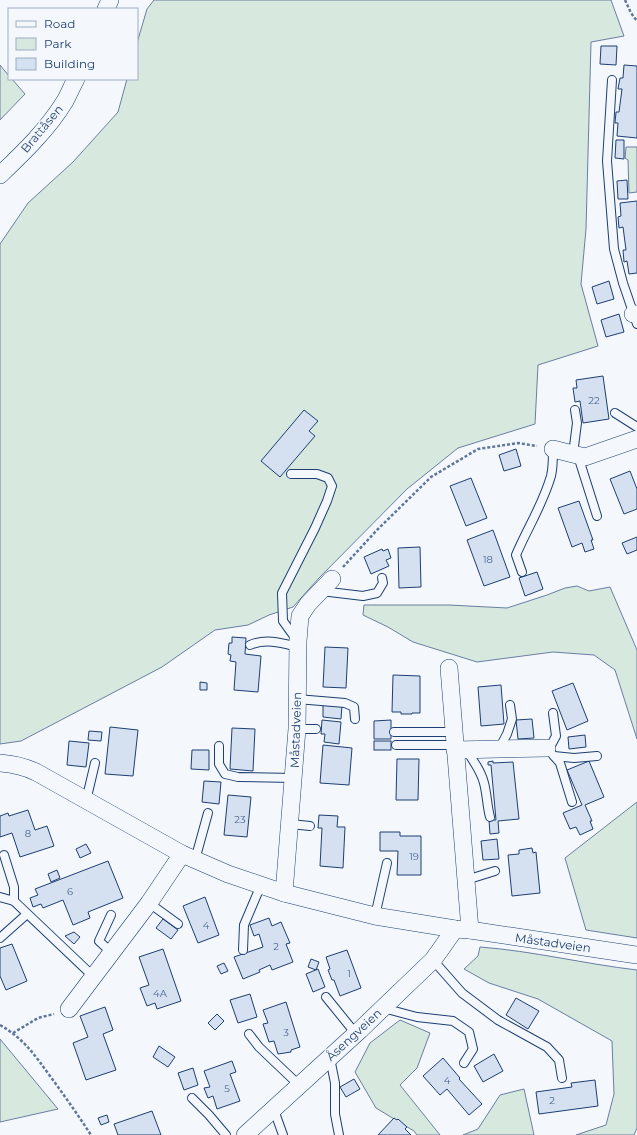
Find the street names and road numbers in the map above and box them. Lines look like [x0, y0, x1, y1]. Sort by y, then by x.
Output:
street label: Brattåsen [17, 102, 66, 156]
street label: Måstadveien [287, 692, 304, 768]
street label: Måstadveien [514, 930, 592, 955]
street label: Åsengveien [323, 1005, 384, 1064]

